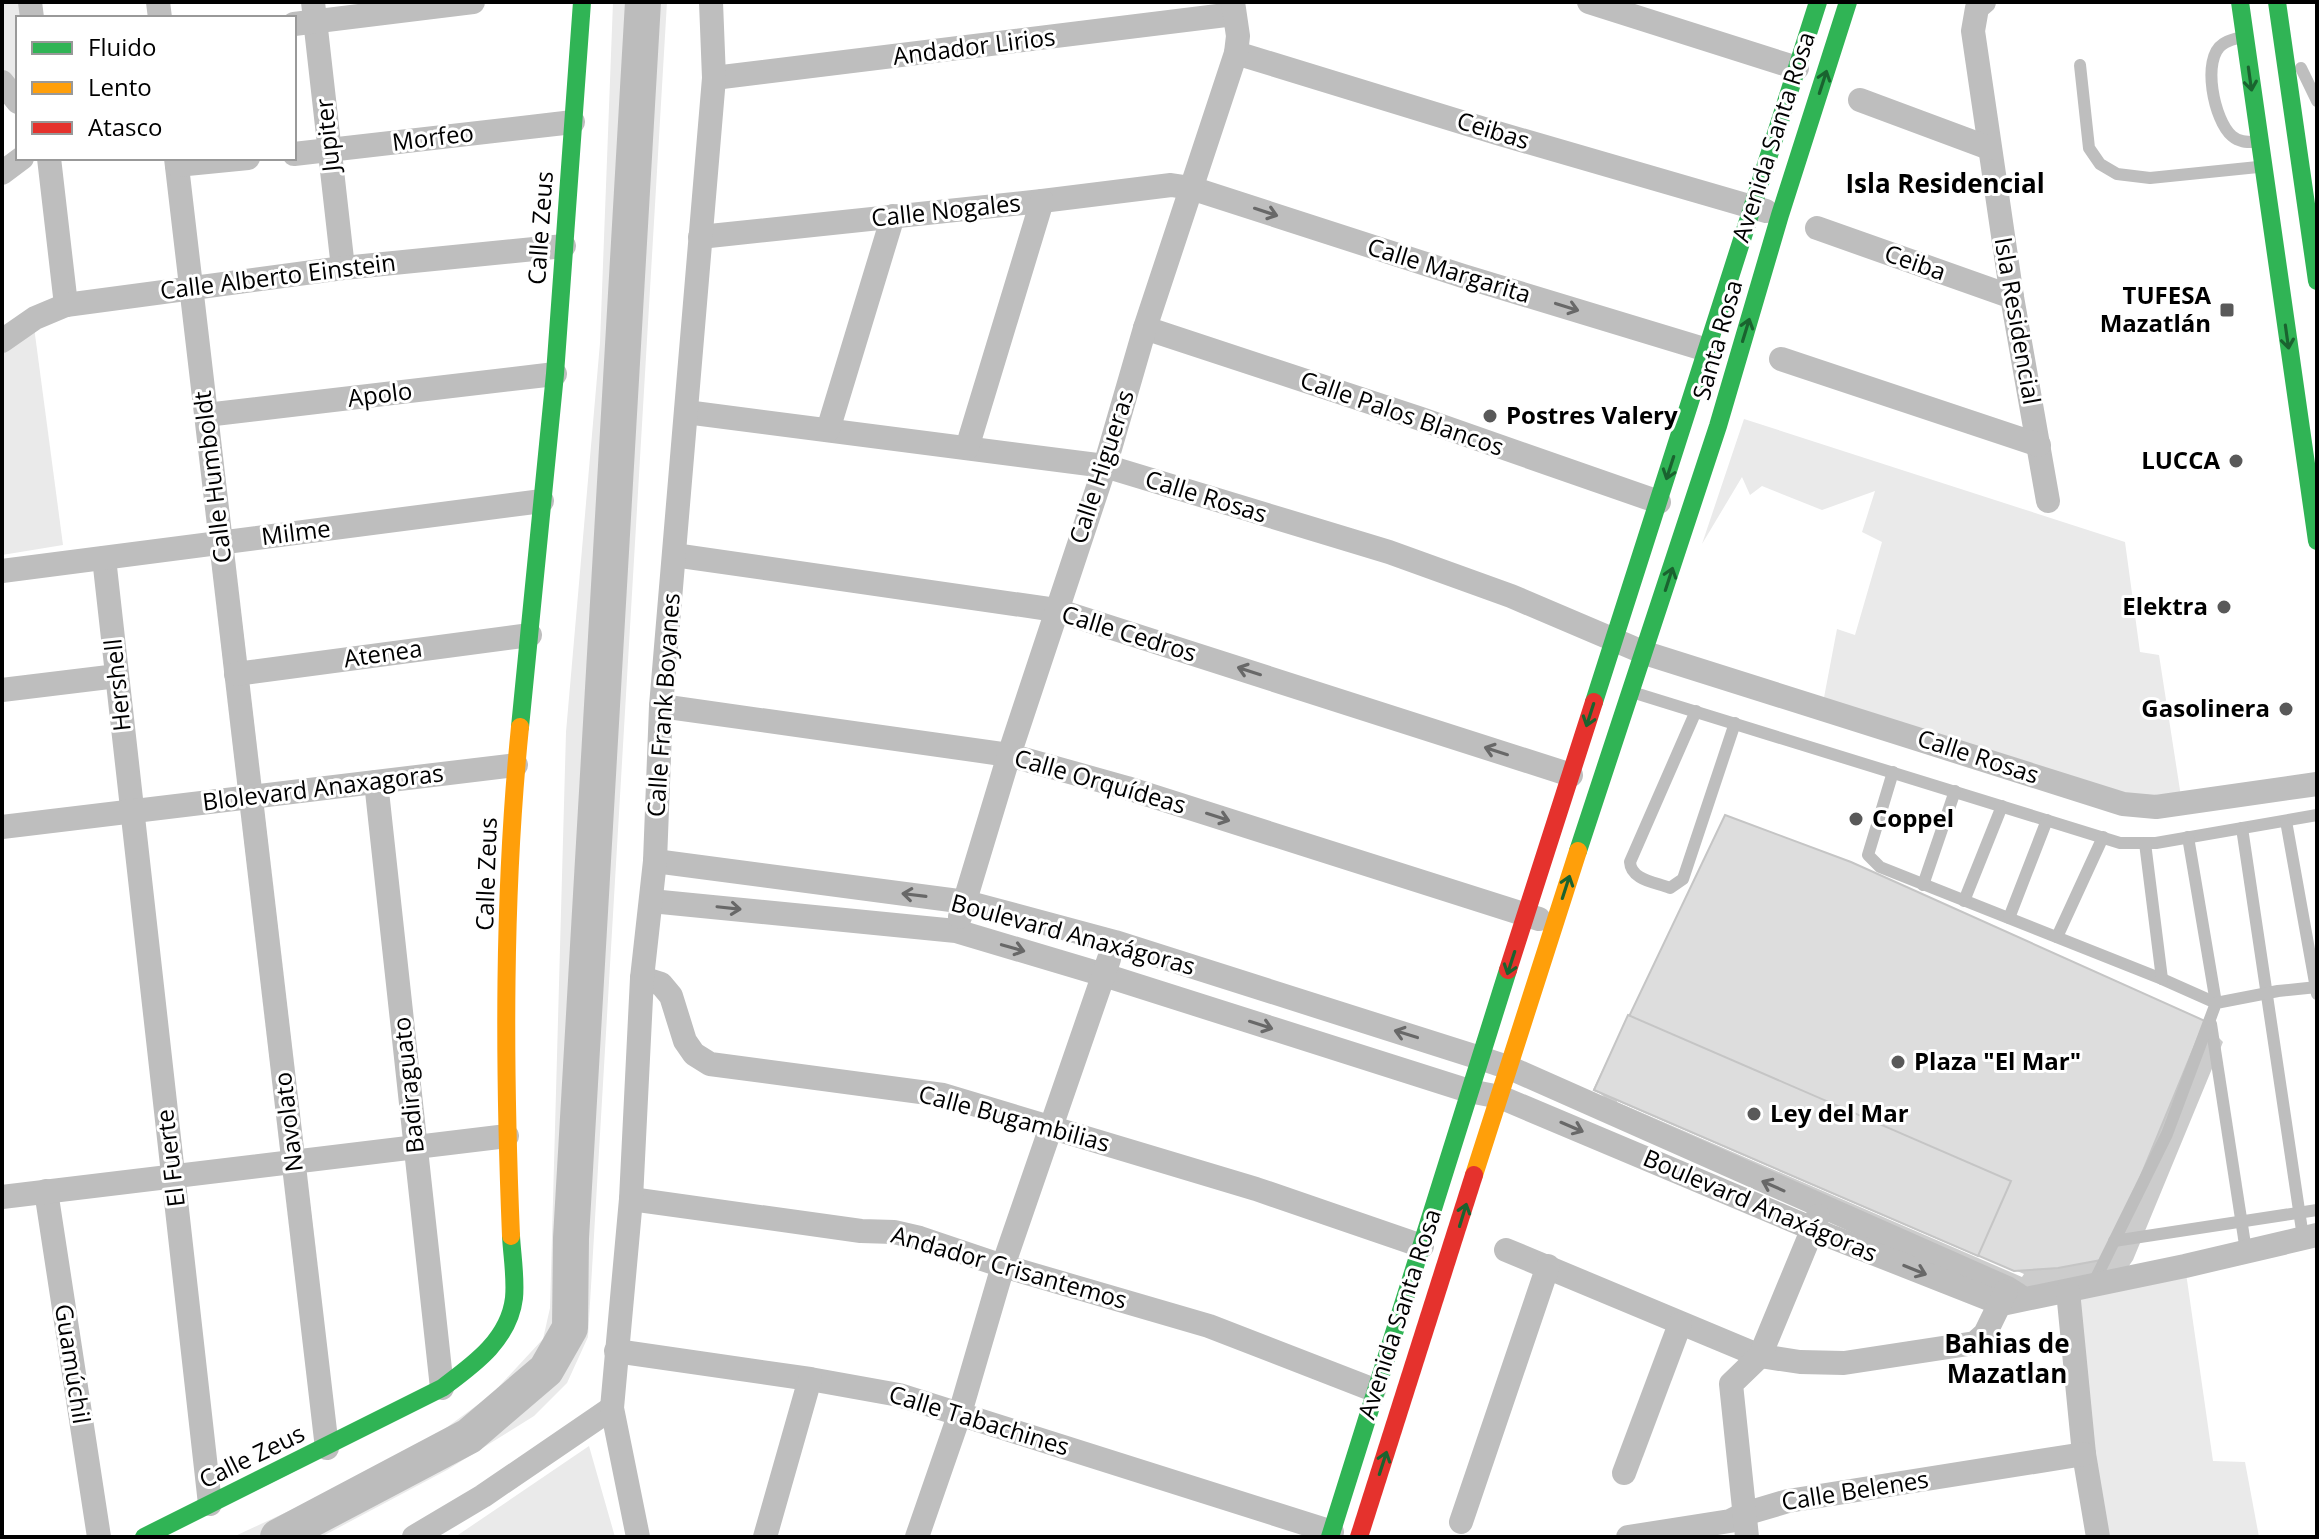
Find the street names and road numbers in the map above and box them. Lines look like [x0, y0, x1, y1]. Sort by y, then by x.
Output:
street label: Andador Lirios [891, 19, 1057, 72]
street label: Avenida Santa Rosa [1723, 27, 1822, 246]
street label: Jupiter [306, 97, 347, 176]
street label: Ceibas [1453, 103, 1534, 156]
street label: Morfeo [390, 115, 475, 158]
street label: Calle Zeus [519, 170, 560, 286]
street label: Calle Nogales [869, 185, 1022, 234]
street label: Calle Margarita [1364, 229, 1535, 310]
street label: Isla Residencial [1988, 234, 2049, 407]
street label: Ceiba [1880, 236, 1950, 287]
street label: Calle Alberto Einstein [158, 245, 397, 306]
street label: Santa Rosa [1684, 276, 1749, 403]
street label: Calle Palos Blancos [1296, 362, 1509, 463]
street label: Apolo [346, 373, 414, 414]
street label: Calle Higueras [1060, 385, 1141, 548]
street label: Calle Humboldt [185, 389, 238, 565]
street label: Calle Rosas [1141, 461, 1271, 530]
street label: Milme [259, 511, 332, 552]
street label: Calle Frank Boyanes [638, 592, 687, 818]
street label: Calle Cedros [1058, 596, 1201, 669]
street label: Atenea [342, 631, 424, 674]
street label: Hershell [95, 637, 138, 733]
street label: Calle Rosas [1914, 720, 2043, 791]
street label: Calle Orquídeas [1011, 740, 1190, 821]
street label: Blolevard Anaxagoras [200, 755, 445, 818]
street label: Calle Zeus [467, 817, 504, 931]
street label: Boulevard Anaxágoras [948, 885, 1199, 982]
street label: Badiraguato [384, 1015, 431, 1155]
street label: Navolato [265, 1070, 310, 1174]
street label: Calle Bugambilias [915, 1076, 1114, 1159]
street label: El Fuerte [147, 1108, 192, 1209]
street label: Boulevard Anaxágoras [1638, 1140, 1883, 1269]
street label: Avenida Santa Rosa [1349, 1204, 1448, 1423]
street label: Andador Crisantemos [888, 1217, 1131, 1316]
street label: Guamúchil [48, 1302, 99, 1426]
street label: Calle Tabachines [885, 1376, 1074, 1463]
street label: Calle Zeus [193, 1416, 310, 1495]
street label: Calle Belenes [1779, 1462, 1931, 1517]

